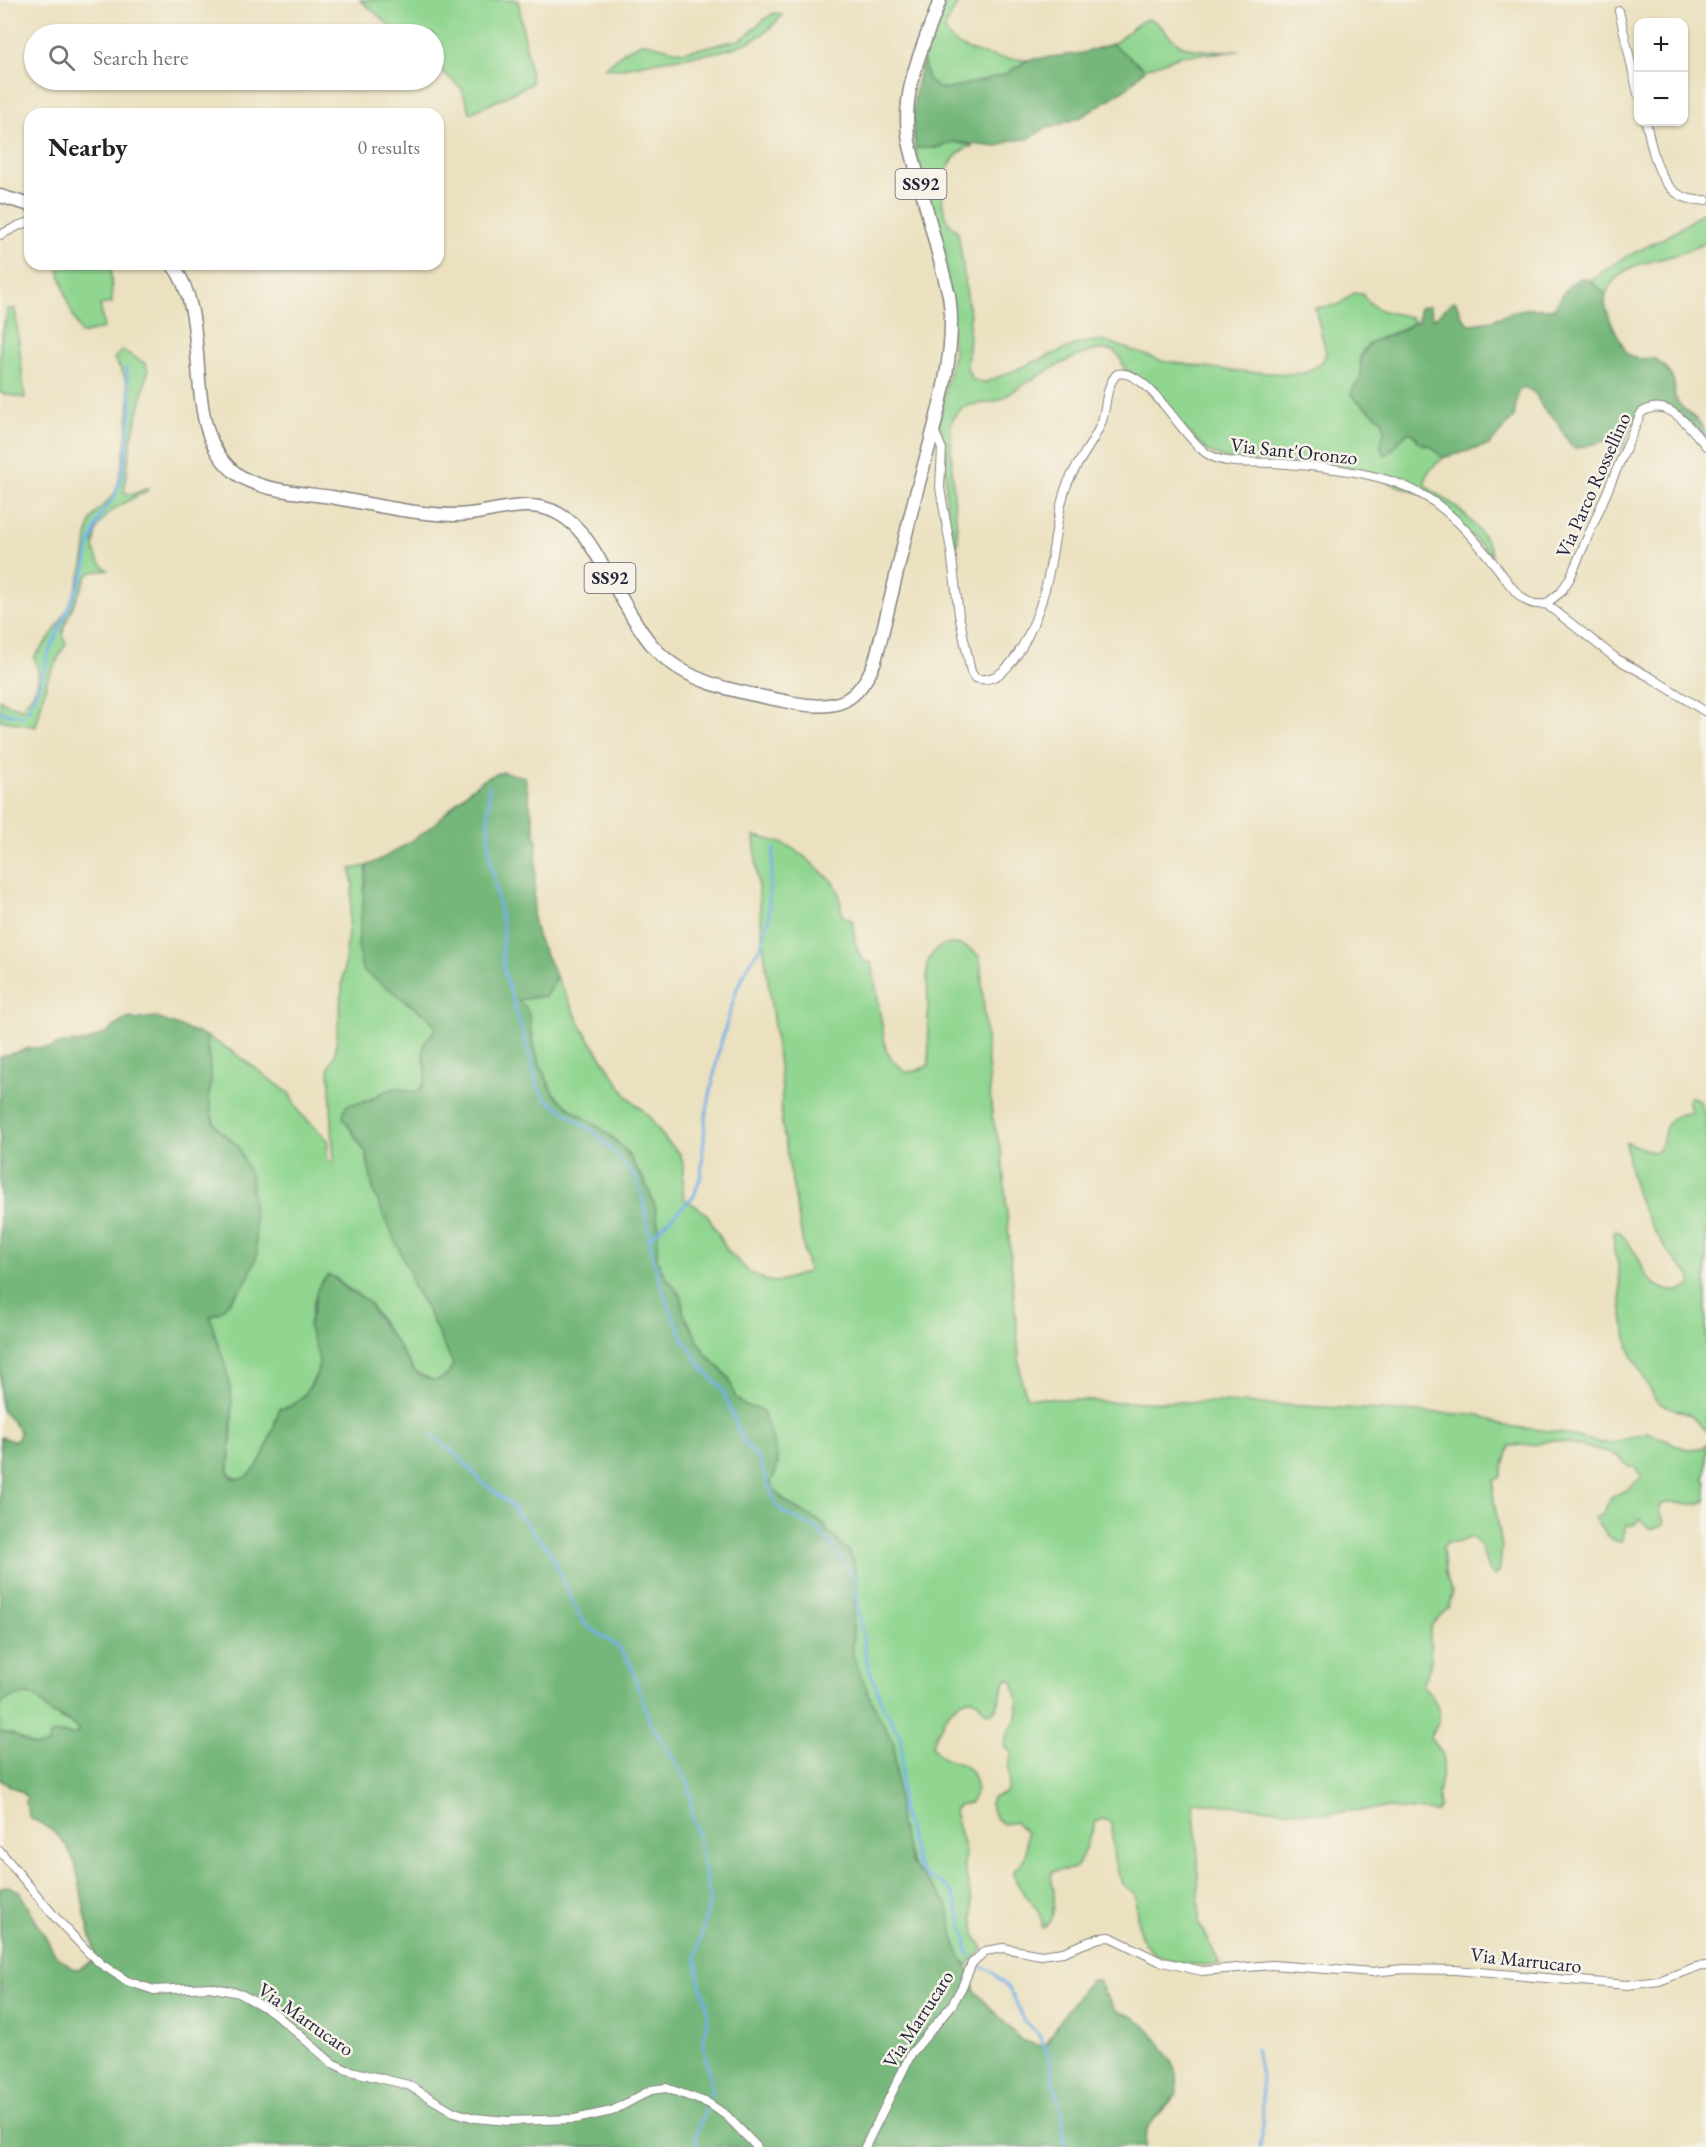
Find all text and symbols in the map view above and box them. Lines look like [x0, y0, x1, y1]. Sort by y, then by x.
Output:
map controls [1634, 18, 1688, 126]
button: + [1634, 18, 1688, 72]
search box [24, 24, 444, 90]
icon: search [45, 41, 78, 74]
text: Search here [93, 43, 188, 72]
button: − [1634, 72, 1688, 126]
text: Nearby [48, 130, 128, 164]
text: 0 results [357, 134, 420, 160]
road number: SS92 [896, 169, 946, 199]
street label: Via Parco Rossellino [1549, 408, 1637, 562]
street label: Via Sant'Oronzo [1229, 431, 1359, 471]
road number: SS92 [584, 563, 636, 593]
street label: Via Marrucaro [1469, 1941, 1583, 1979]
street label: Via Marrucaro [877, 1965, 959, 2073]
street label: Via Marrucaro [253, 1976, 359, 2062]

